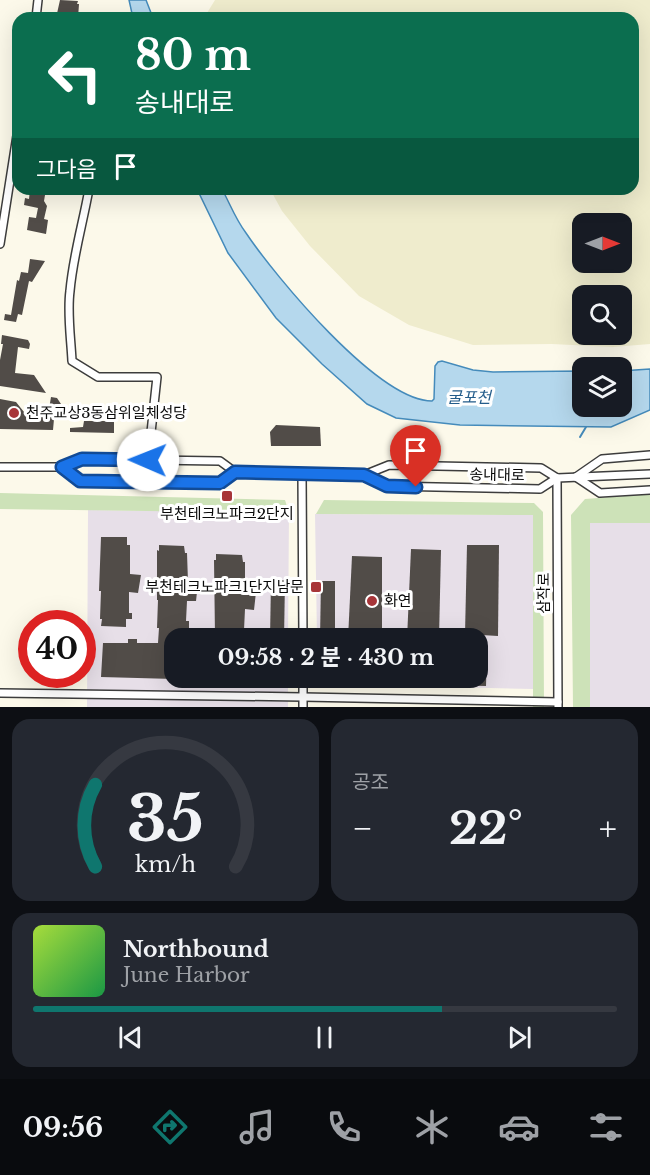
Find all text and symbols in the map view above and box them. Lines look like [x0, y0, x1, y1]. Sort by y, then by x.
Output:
text: 80 m [135, 29, 251, 81]
icon: left [36, 36, 114, 114]
text: 송내대로 [135, 86, 234, 119]
icon: arrive [109, 150, 142, 183]
text: 그다음 [36, 156, 97, 183]
north arrow [572, 213, 632, 273]
map controls [572, 213, 632, 417]
button: search [572, 285, 632, 345]
button: layers [572, 357, 632, 417]
water label: 굴포천 [447, 387, 493, 407]
place label: 천주교상3동삼위일체성당 [26, 403, 187, 422]
marker: 천주교상3동삼위일체성당 [7, 406, 21, 420]
pin [390, 425, 441, 487]
position arrow [116, 428, 180, 492]
icon: arrive [399, 434, 432, 467]
street label: 송내대로 [469, 465, 525, 484]
marker: 부천테크노파크2단지 [220, 489, 234, 503]
place label: 부천테크노파크2단지 [160, 504, 294, 523]
street label: 삼작로 [534, 572, 553, 614]
place label: 부천테크노파크1단지남문 [146, 577, 304, 596]
marker: 부천테크노파크1단지남문 [309, 580, 323, 594]
place label: 화연 [384, 591, 412, 610]
marker: 화연 [365, 594, 379, 608]
speed limit sign: 40 [18, 610, 96, 688]
text: 09:58 · 2 분 · 430 m [218, 644, 434, 671]
text: 공조 [352, 770, 389, 794]
text: 35 [127, 780, 204, 858]
text: 22° [449, 800, 523, 856]
text: − [352, 808, 373, 849]
text: + [599, 808, 617, 849]
text: km/h [135, 851, 196, 878]
text: Northbound [123, 936, 269, 963]
text: June Harbor [123, 963, 250, 987]
icon: previous [114, 1021, 147, 1054]
icon: pause [308, 1021, 341, 1054]
icon: next [503, 1021, 536, 1054]
icon: directions [149, 1106, 191, 1148]
icon: music [236, 1106, 278, 1148]
icon: phone [323, 1106, 365, 1148]
icon: climate [411, 1106, 453, 1148]
icon: car [498, 1106, 540, 1148]
icon: filters [585, 1106, 627, 1148]
text: 09:56 [23, 1111, 103, 1144]

